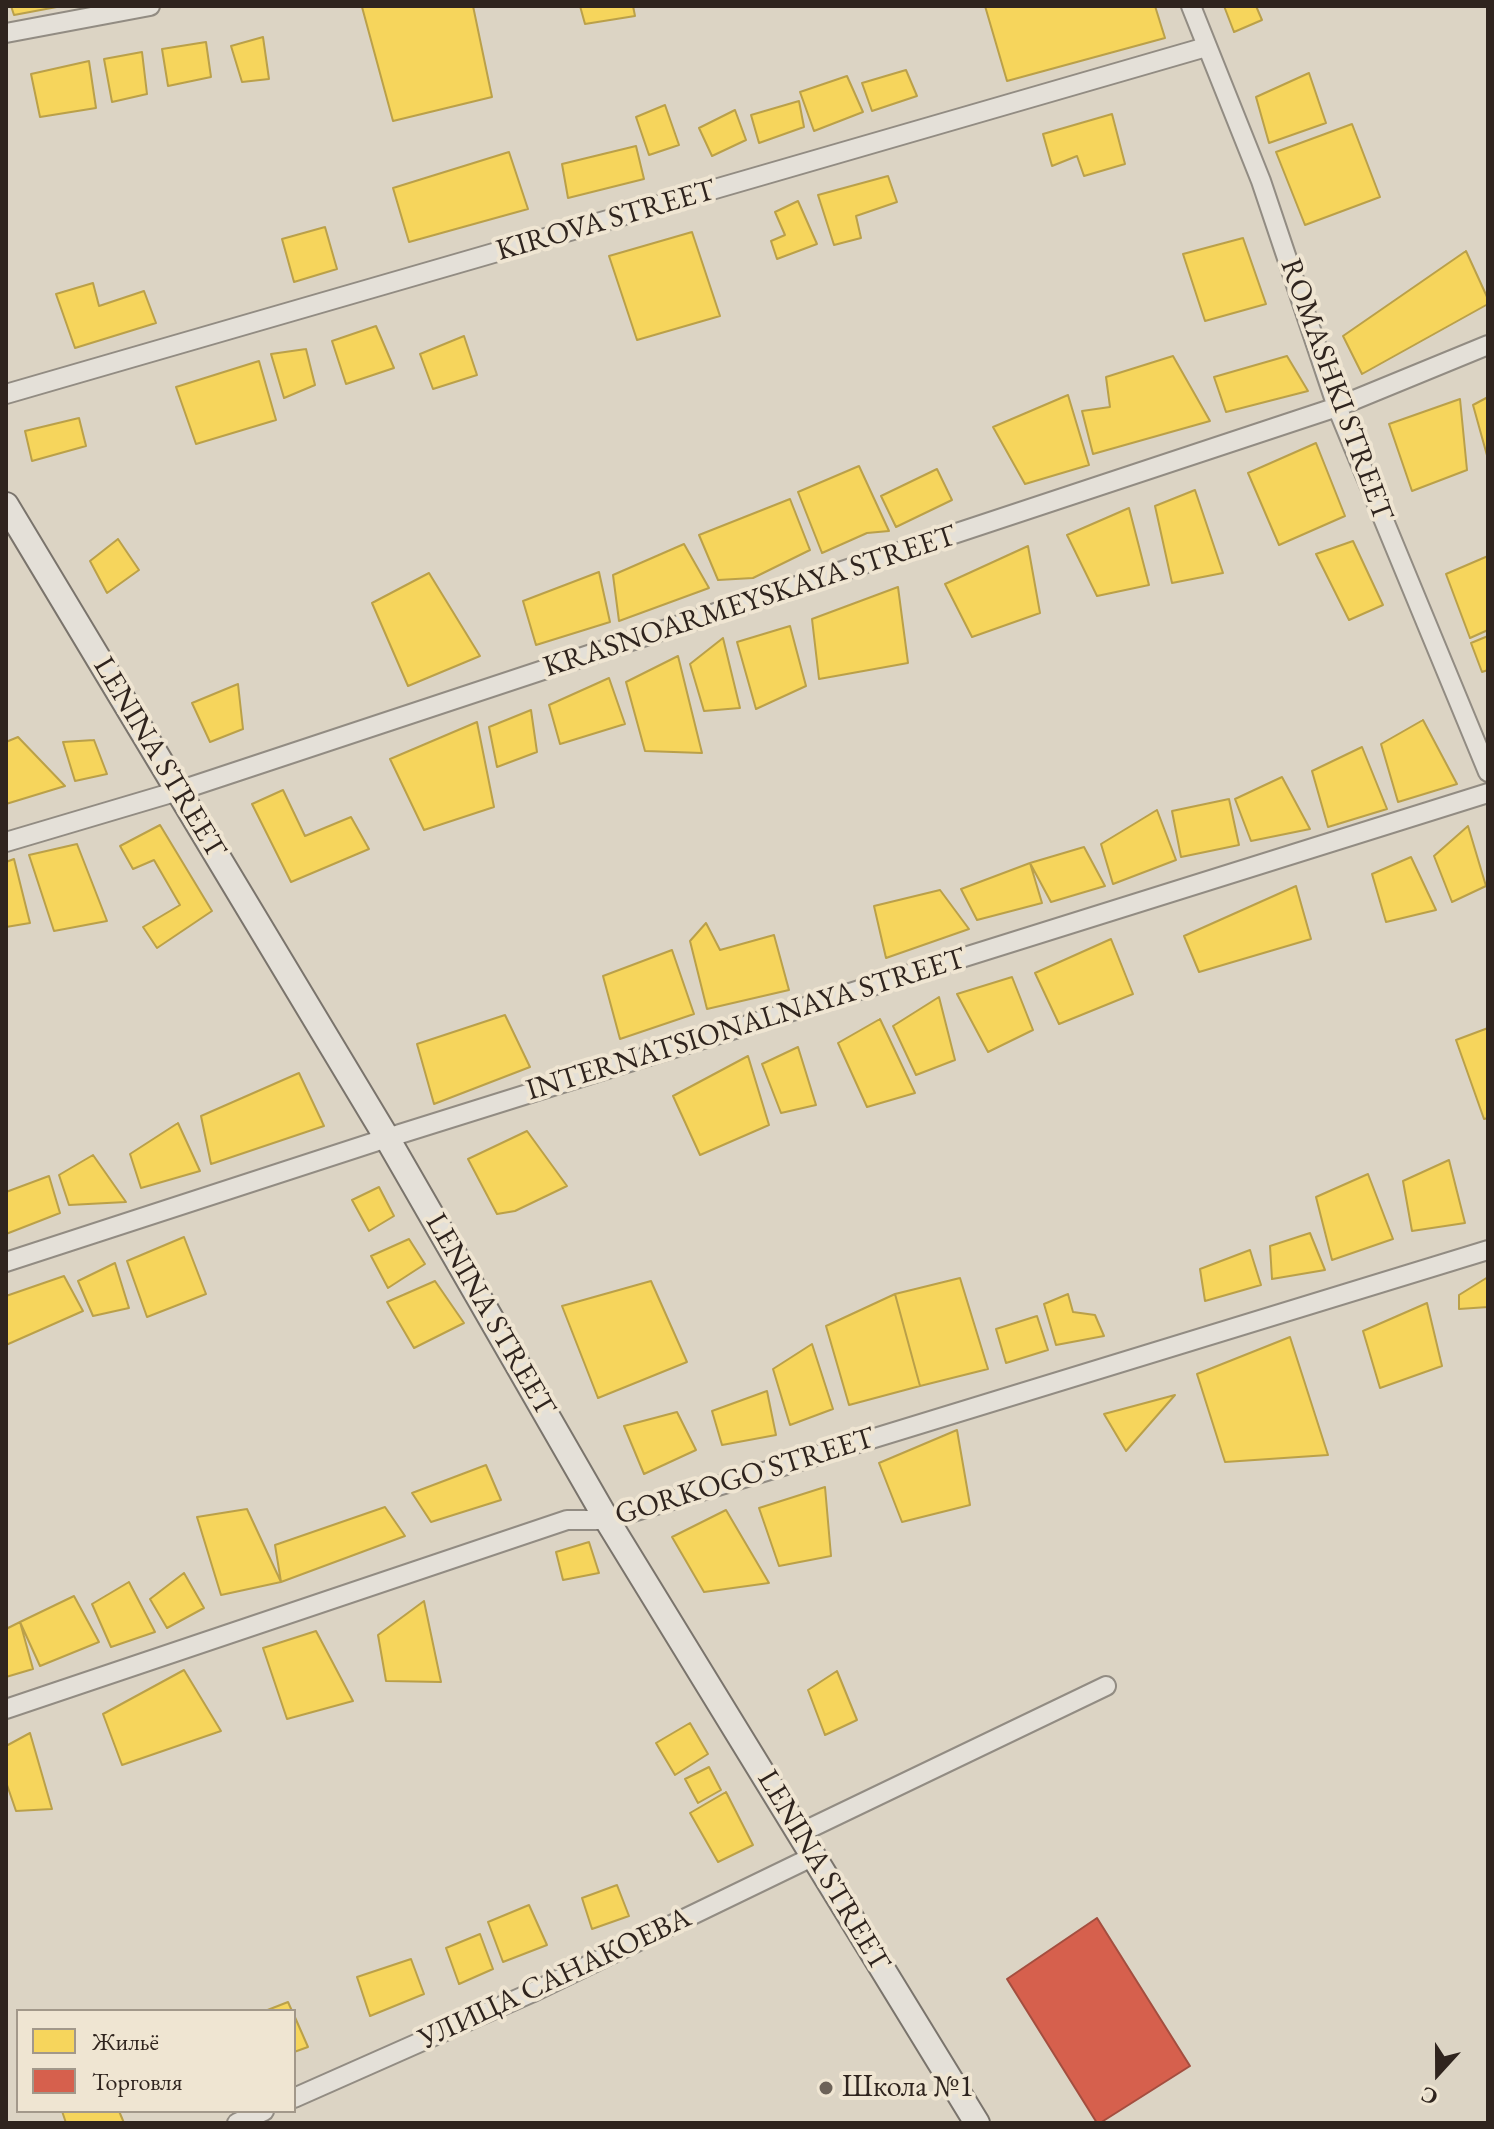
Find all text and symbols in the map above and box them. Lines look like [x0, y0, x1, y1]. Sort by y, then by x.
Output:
street label: KIROVA STREET [492, 173, 720, 269]
street label: ROMASHKI STREET [1272, 254, 1400, 526]
street label: KRASNOARMEYSKAYA STREET [539, 518, 961, 686]
street label: LENINA STREET [85, 651, 233, 865]
street label: INTERNATSIONALNAYA STREET [522, 941, 970, 1109]
street label: LENINA STREET [417, 1207, 563, 1423]
street label: GORKOGO STREET [611, 1420, 879, 1534]
street label: LENINA STREET [749, 1764, 897, 1978]
street label: УЛИЦА САНАКОЕВА [413, 1900, 697, 2058]
legend [16, 2009, 296, 2113]
text: Жильё [92, 2026, 159, 2057]
north arrow [1398, 2033, 1478, 2113]
text: Торговля [92, 2066, 182, 2097]
place label: Школа №1 [842, 2070, 974, 2106]
marker: Школа №1 [817, 2079, 835, 2097]
text: С [1417, 2080, 1442, 2112]

